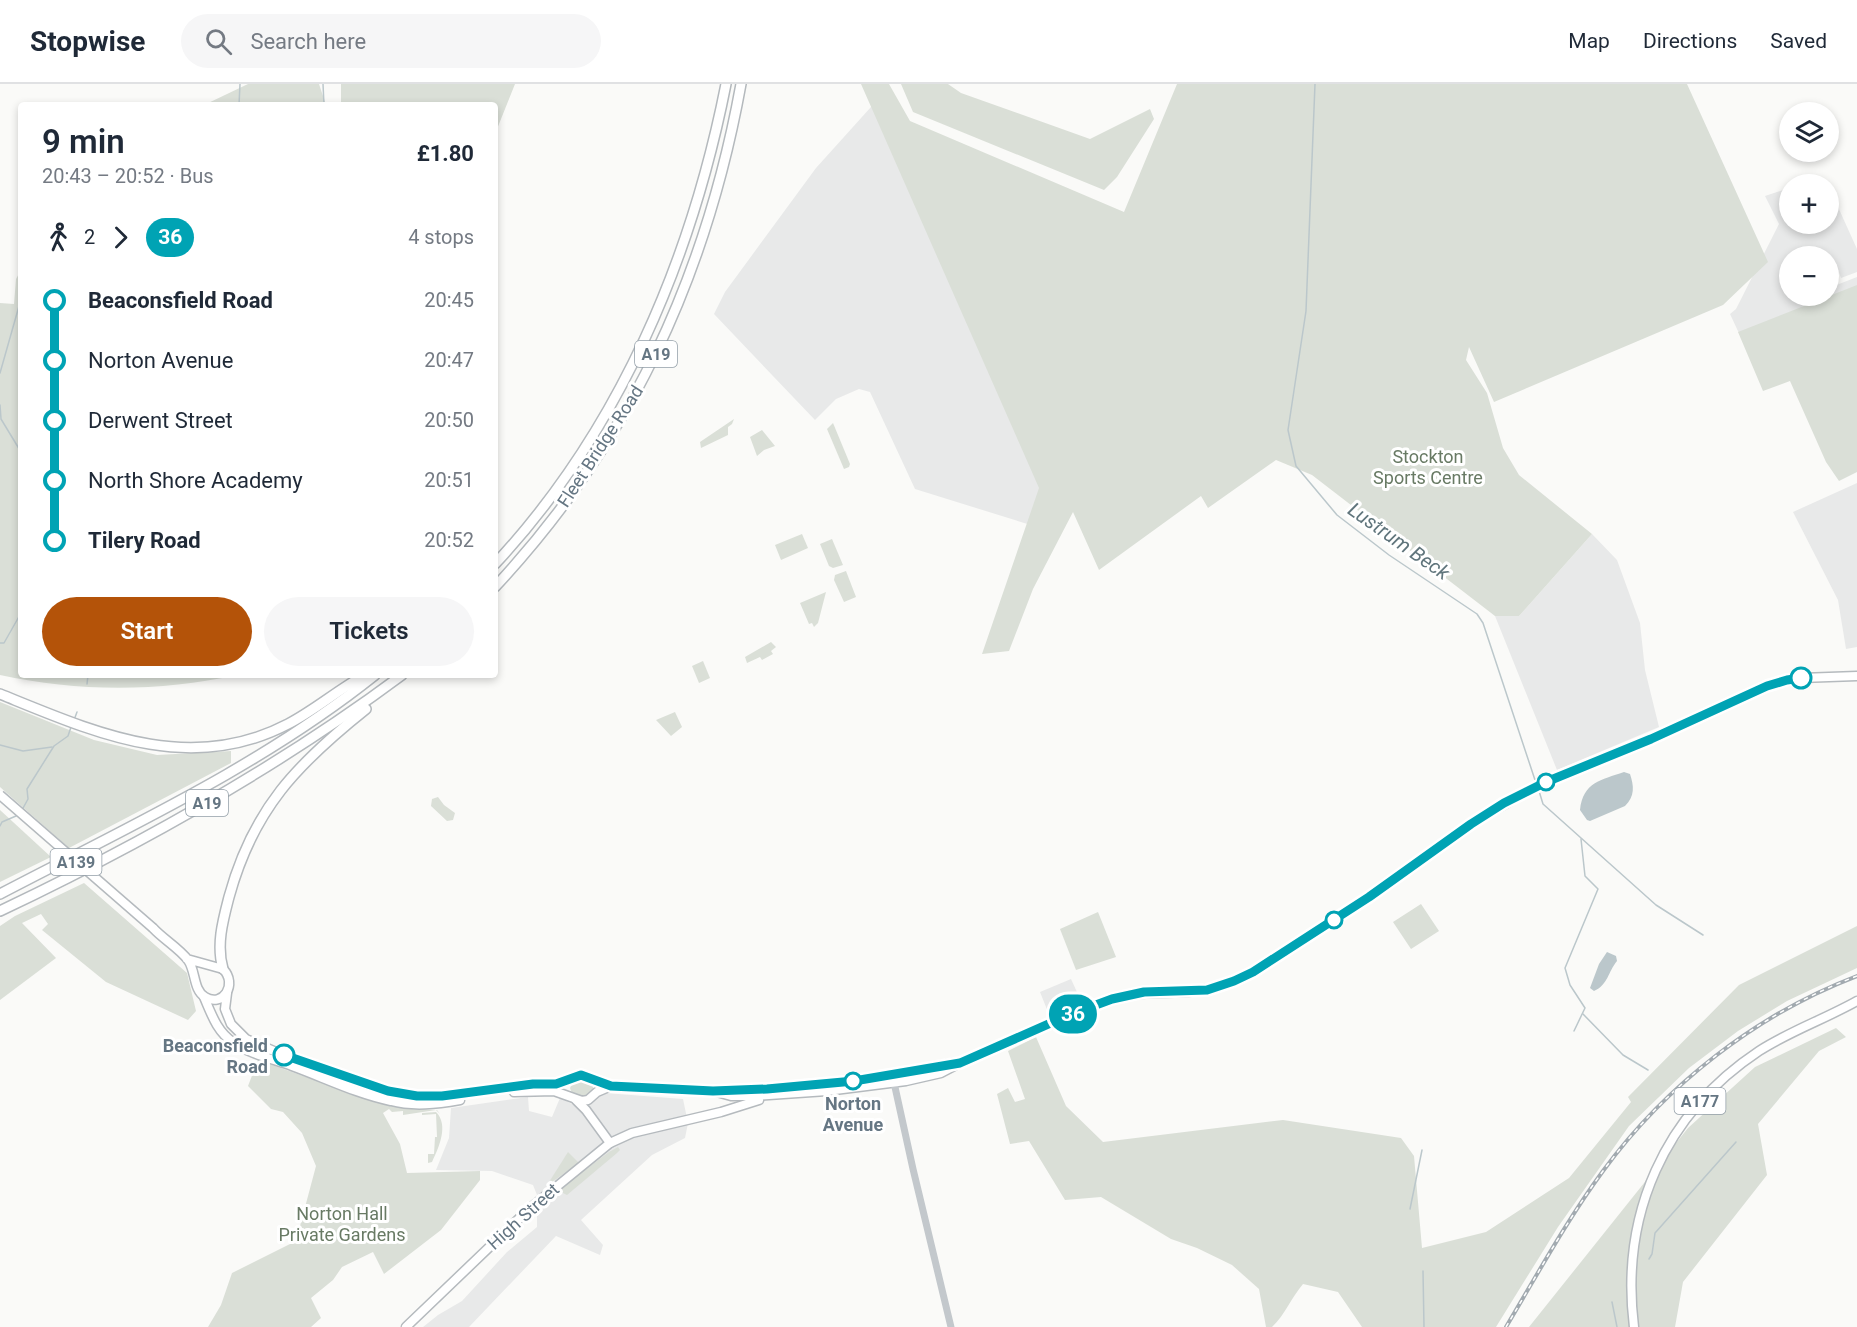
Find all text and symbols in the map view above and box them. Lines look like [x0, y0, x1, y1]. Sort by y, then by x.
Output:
search box [181, 14, 601, 68]
text: Stopwise [30, 25, 145, 58]
icon: search [202, 25, 235, 58]
text: Search here [250, 29, 366, 54]
text: Map [1568, 29, 1610, 53]
text: Directions [1643, 29, 1737, 53]
text: Saved [1770, 29, 1827, 53]
map controls [1779, 102, 1839, 306]
button: layers [1779, 102, 1839, 162]
text: 9 min [42, 122, 125, 161]
text: £1.80 [417, 141, 474, 166]
text: 20:43 – 20:52 · Bus [42, 164, 214, 188]
button: + [1779, 174, 1839, 234]
icon: walk [42, 221, 75, 254]
icon: forward [104, 221, 137, 254]
text: 2 [84, 225, 95, 249]
text: 36 [158, 225, 182, 249]
text: 4 stops [408, 225, 474, 249]
button: − [1779, 246, 1839, 306]
text: Beaconsfield Road [88, 288, 273, 313]
text: 20:45 [424, 288, 474, 312]
road number: A19 [635, 341, 677, 367]
text: Norton Avenue [88, 348, 233, 373]
text: 20:47 [424, 348, 474, 372]
street label: Fleet Bridge Road [553, 381, 647, 511]
text: Derwent Street [88, 408, 233, 433]
text: 20:50 [424, 408, 474, 432]
park label: Stockton Sports Centre [1373, 446, 1483, 488]
text: North Shore Academy [88, 468, 303, 493]
text: 20:51 [424, 468, 474, 492]
water label: Lustrum Beck [1344, 497, 1455, 586]
text: Tilery Road [88, 528, 201, 553]
text: 20:52 [424, 528, 474, 552]
button: Start [42, 597, 252, 666]
button: Tickets [264, 597, 474, 666]
unlabelled marker [1790, 667, 1812, 689]
unlabelled marker [1537, 773, 1555, 791]
road number: A19 [186, 790, 228, 816]
road number: A139 [50, 849, 101, 875]
unlabelled marker [1325, 911, 1343, 929]
line badge: 36 [1046, 994, 1100, 1034]
text: 36 [1061, 1002, 1085, 1026]
place label: Beaconsfield Road [163, 1035, 268, 1077]
marker: Beaconsfield Road [273, 1044, 295, 1066]
marker: Norton Avenue [844, 1072, 862, 1090]
road number: A177 [1674, 1088, 1726, 1114]
place label: Norton Avenue [823, 1093, 883, 1135]
street label: High Street [483, 1178, 563, 1254]
park label: Norton Hall Private Gardens [278, 1203, 406, 1245]

